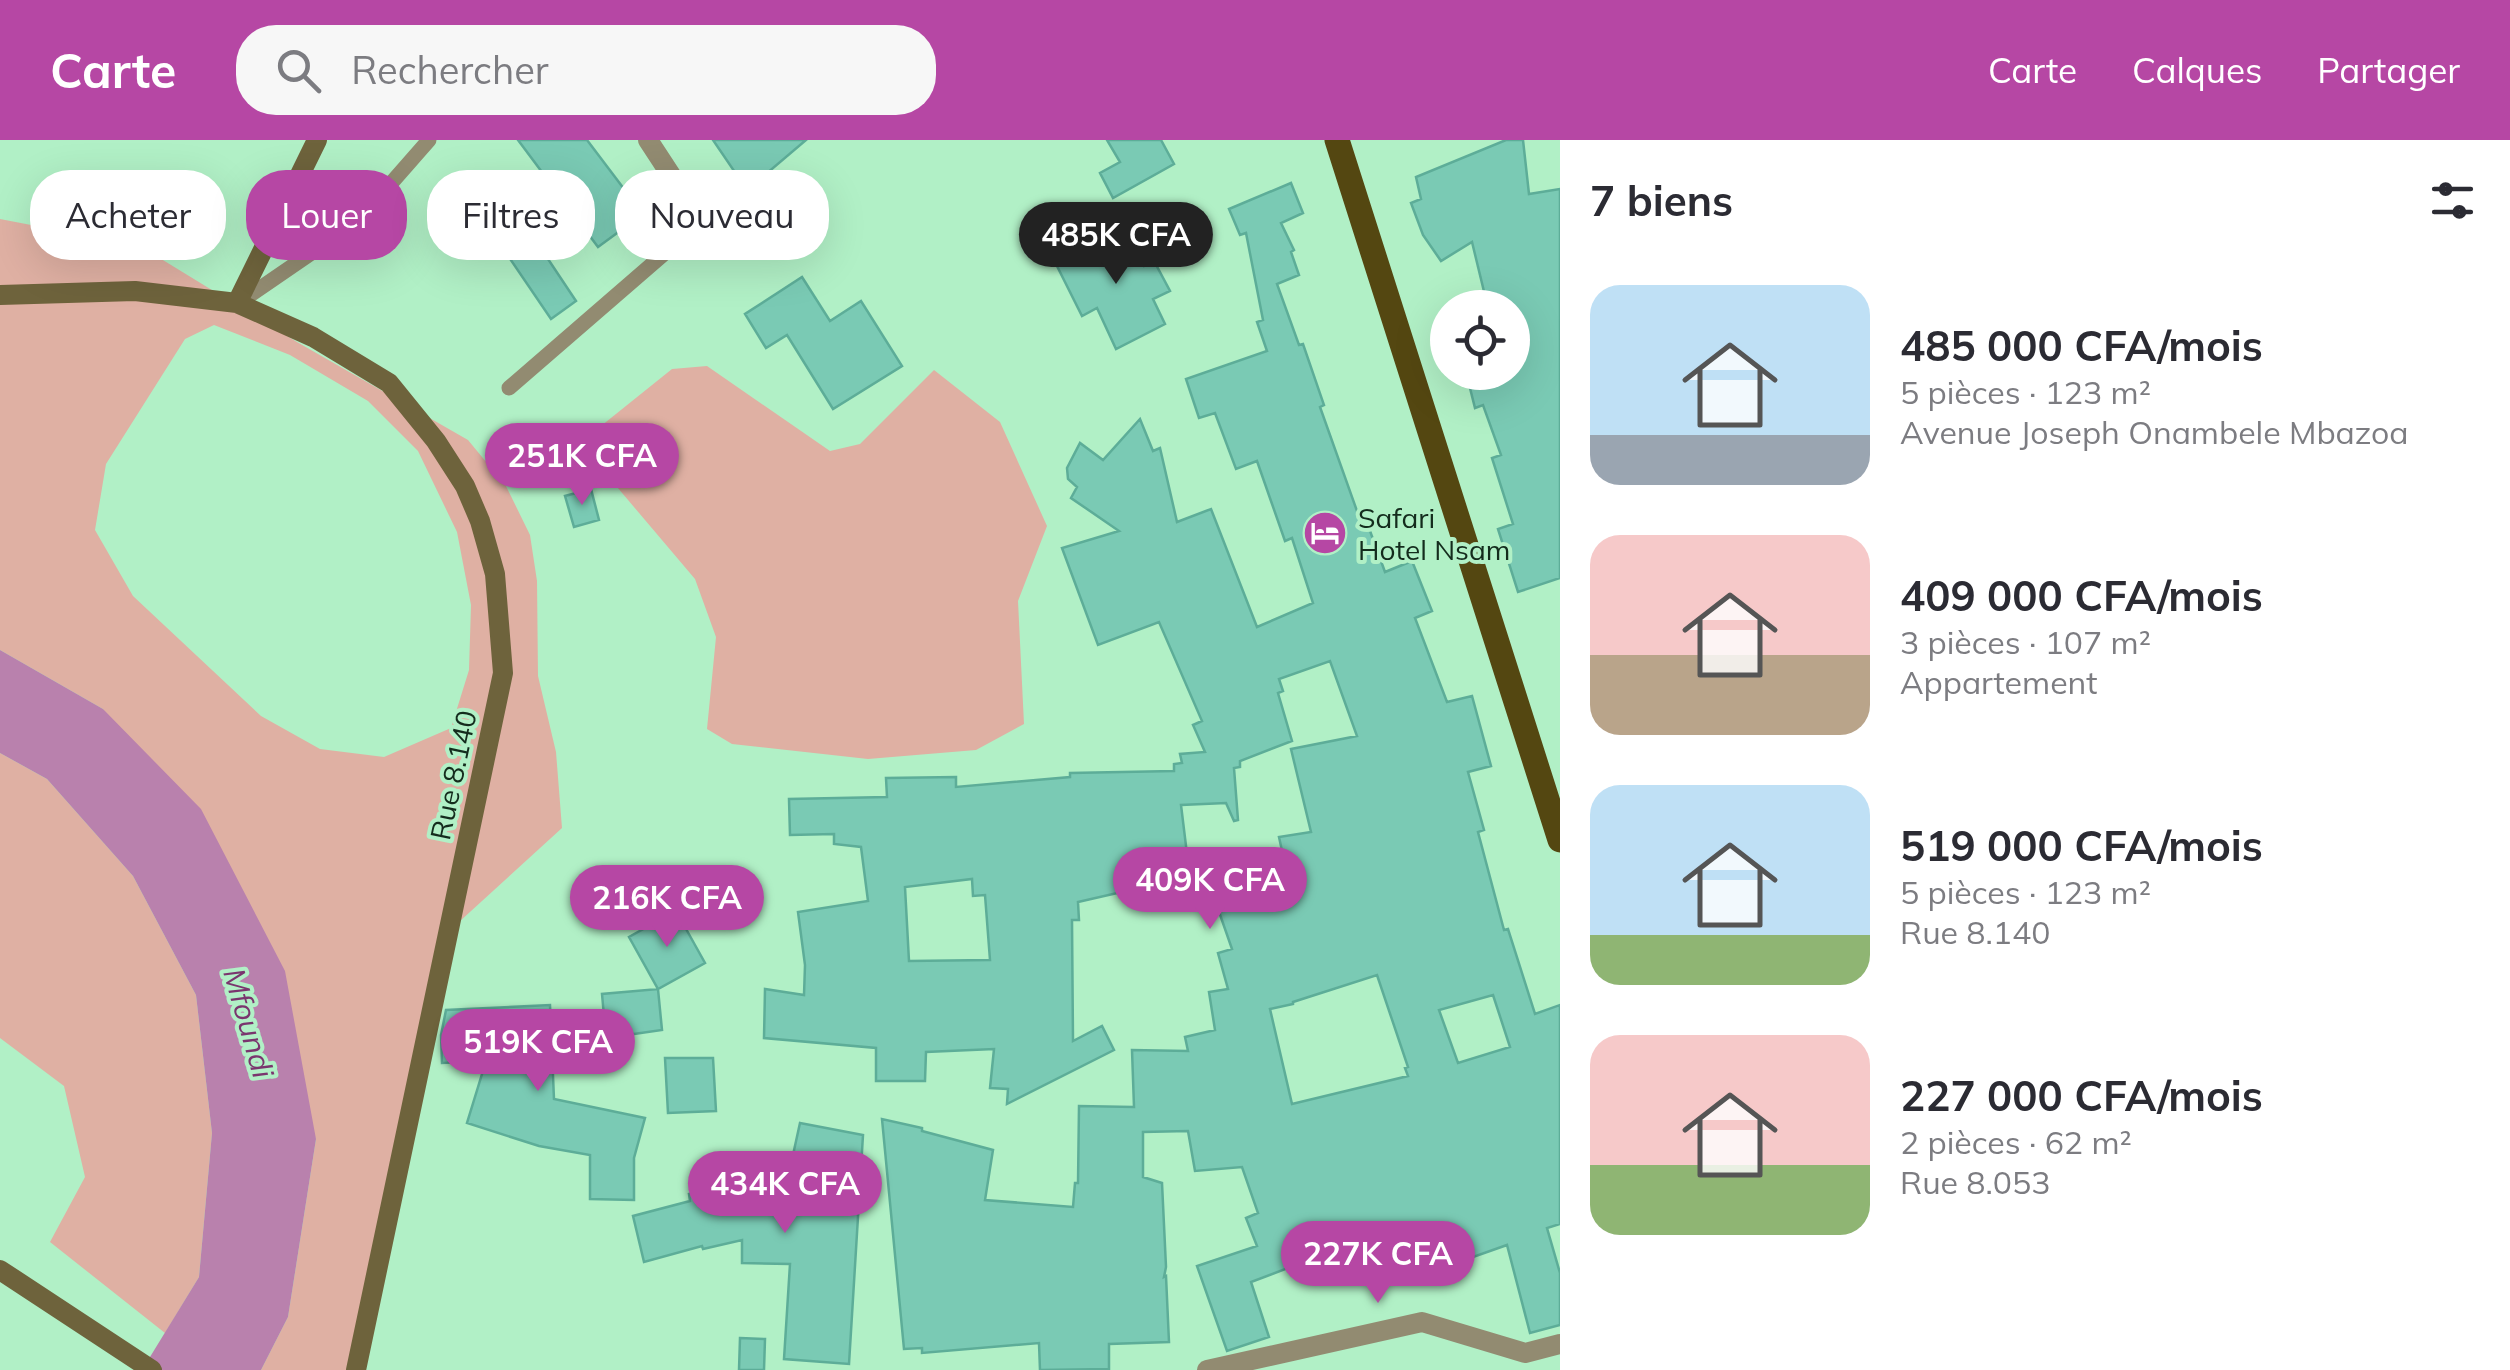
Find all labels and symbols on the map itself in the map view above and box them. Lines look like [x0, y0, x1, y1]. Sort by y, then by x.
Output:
pin: 485K CFA [1013, 202, 1219, 287]
pin: 251K CFA [479, 423, 685, 508]
place label: Safari Hotel Nsam [1358, 500, 1510, 567]
hotel icon: Safari Hotel Nsam [1302, 510, 1348, 556]
street label: Rue 8.140 [422, 707, 484, 843]
pin: 409K CFA [1107, 847, 1313, 932]
pin: 216K CFA [564, 865, 770, 950]
water label: Mfoundi [215, 964, 283, 1083]
pin: 519K CFA [435, 1009, 641, 1094]
pin: 434K CFA [682, 1151, 888, 1236]
pin: 227K CFA [1275, 1221, 1481, 1306]

